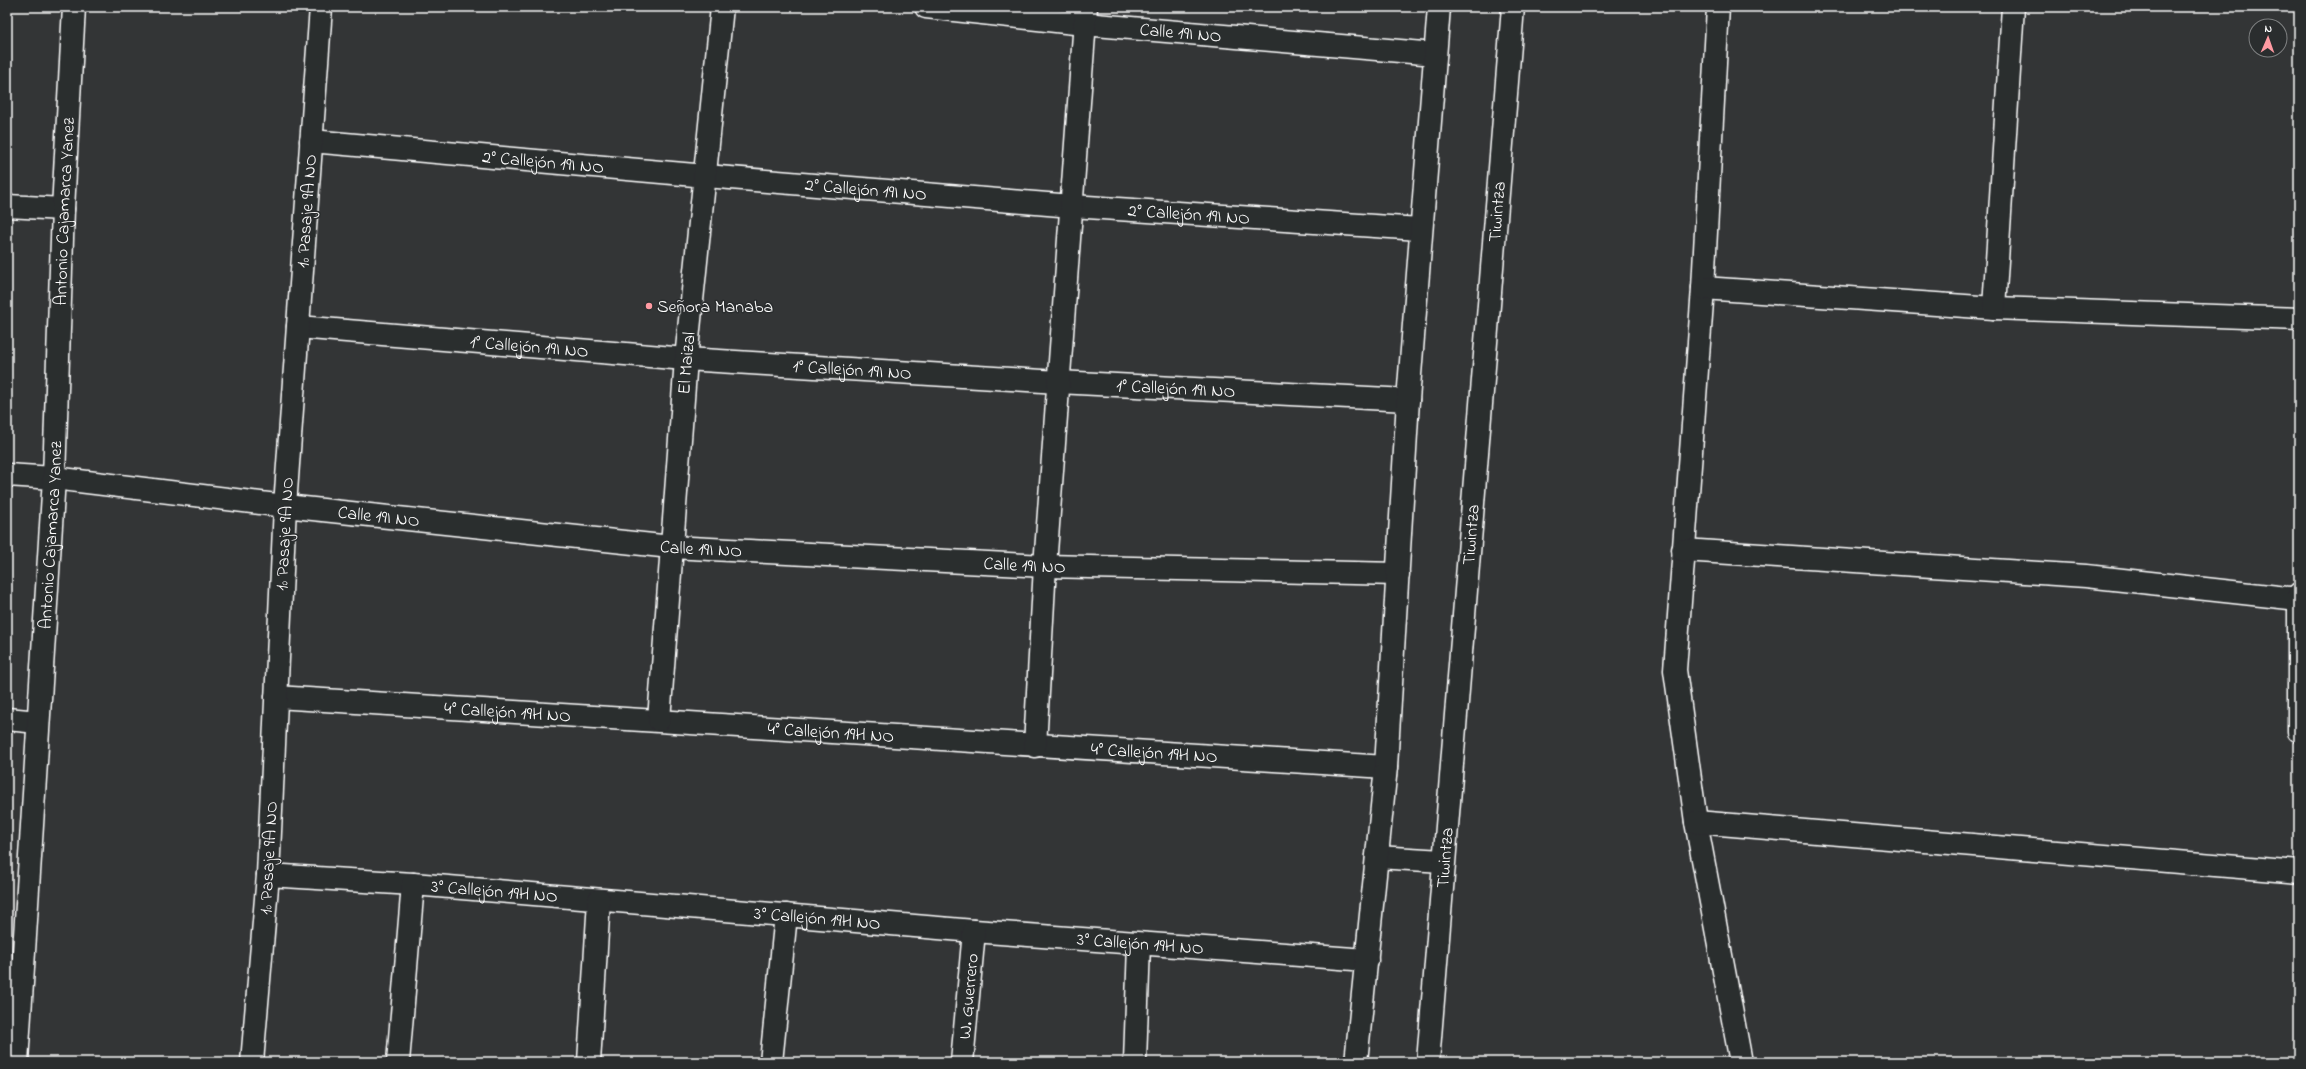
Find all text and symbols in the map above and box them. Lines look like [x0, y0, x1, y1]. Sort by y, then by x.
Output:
street label: Calle 19I NO [1139, 18, 1223, 51]
north arrow [2248, 18, 2288, 58]
text: N [2264, 21, 2272, 37]
street label: Antonio Cajamarca Yanez [49, 116, 83, 306]
street label: 2° Callejón 19I NO [481, 145, 605, 182]
street label: 1º Pasaje 9A NO [291, 153, 325, 269]
street label: 2° Callejón 19I NO [804, 173, 928, 209]
street label: Tiwintza [1483, 181, 1514, 243]
street label: 2° Callejón 19I NO [1127, 199, 1251, 233]
place label: Señora Manaba [657, 295, 773, 321]
marker: Señora Manaba [644, 301, 654, 311]
street label: 1° Callejón 19I NO [469, 330, 589, 366]
street label: El Maizal [672, 331, 704, 395]
street label: 1° Callejón 19I NO [792, 355, 912, 388]
street label: 1° Callejón 19I NO [1116, 374, 1236, 406]
street label: Antonio Cajamarca Yanez [33, 440, 70, 630]
street label: 1º Pasaje 9A NO [270, 477, 302, 592]
street label: Calle 19I NO [336, 501, 421, 535]
street label: Tiwintza [1457, 503, 1488, 566]
street label: Calle 19I NO [658, 535, 743, 566]
street label: Calle 19I NO [983, 552, 1066, 581]
street label: 4° Callejón 19H NO [443, 697, 572, 731]
street label: 4° Callejón 19H NO [767, 717, 895, 751]
street label: 4° Callejón 19H NO [1090, 737, 1218, 771]
street label: 1º Pasaje 9A NO [254, 801, 286, 916]
street label: Tiwintza [1431, 826, 1462, 889]
street label: 3° Callejón 19H NO [430, 875, 559, 911]
street label: 3° Callejón 19H NO [753, 902, 882, 938]
street label: 3° Callejón 19H NO [1076, 928, 1204, 963]
street label: W. Guerrero [953, 952, 987, 1040]

